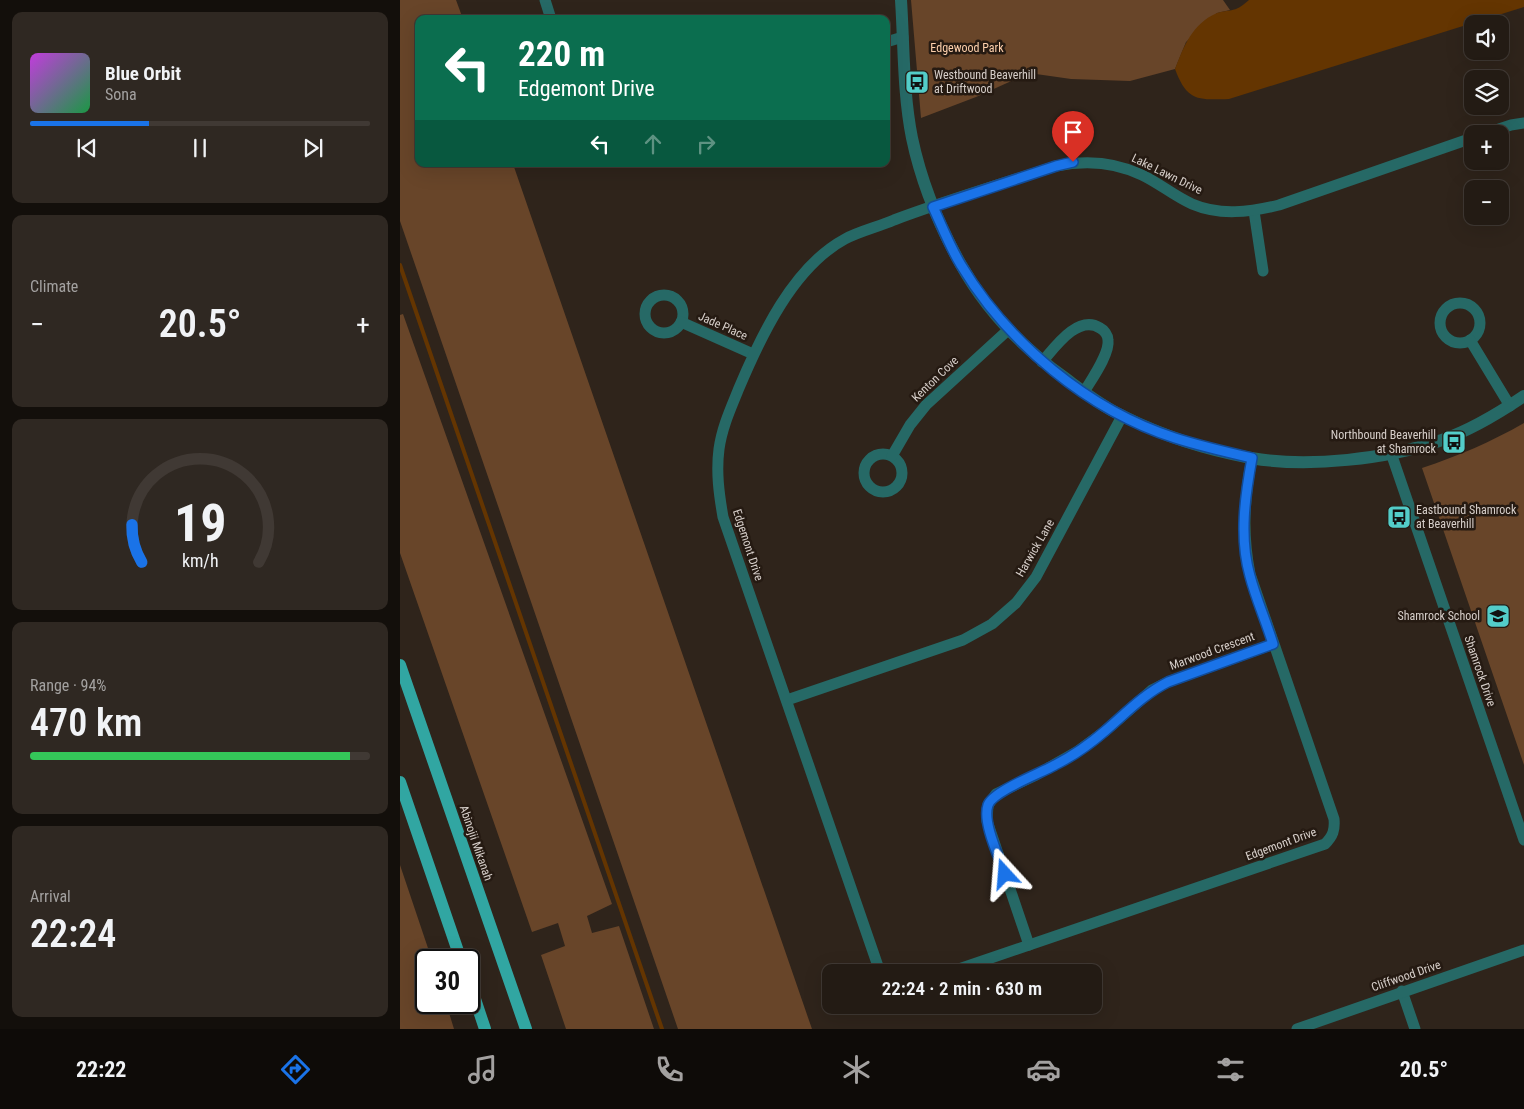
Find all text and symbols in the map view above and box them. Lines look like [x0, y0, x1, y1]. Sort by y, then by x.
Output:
map controls [1464, 15, 1509, 225]
button: sound [1464, 15, 1509, 60]
text: 220 m [518, 34, 605, 75]
icon: left [435, 35, 500, 100]
park label: Edgewood Park [930, 41, 1004, 55]
text: Blue Orbit [105, 62, 181, 85]
place label: Westbound Beaverhill at Driftwood [934, 68, 1036, 96]
bus stop icon: Westbound Beaverhill at Driftwood [904, 69, 930, 95]
button: layers [1464, 70, 1509, 115]
text: Edgemont Drive [518, 76, 655, 101]
text: Sona [105, 85, 137, 104]
pin [1052, 111, 1094, 162]
icon: arrive [1059, 118, 1087, 146]
button: + [1464, 125, 1509, 170]
icon: left [586, 130, 614, 158]
icon: ahead [639, 130, 667, 158]
icon: right [692, 130, 720, 158]
icon: previous [73, 134, 101, 162]
icon: pause [186, 134, 214, 162]
icon: next [299, 134, 327, 162]
street label: Lake Lawn Drive [1129, 151, 1205, 197]
button: − [1464, 180, 1509, 225]
text: Climate [30, 277, 78, 296]
text: 20.5° [159, 302, 241, 346]
text: − [30, 308, 44, 341]
text: + [356, 308, 370, 341]
street label: Jade Place [696, 309, 750, 343]
street label: Kenton Cove [909, 353, 961, 405]
place label: Northbound Beaverhill at Shamrock [1331, 428, 1437, 456]
bus stop icon: Northbound Beaverhill at Shamrock [1441, 429, 1467, 455]
text: 19 [174, 493, 226, 554]
place label: Eastbound Shamrock at Beaverhill [1416, 503, 1517, 531]
bus stop icon: Eastbound Shamrock at Beaverhill [1386, 504, 1412, 530]
street label: Edgemont Drive [730, 507, 766, 583]
street label: Harwick Lane [1013, 516, 1057, 579]
text: km/h [182, 550, 218, 571]
school or university icon: Shamrock School [1485, 603, 1511, 629]
place label: Shamrock School [1398, 609, 1480, 623]
street label: Marwood Crescent [1168, 629, 1257, 673]
street label: Shamrock Drive [1461, 634, 1499, 709]
text: Range · 94% [30, 676, 106, 695]
text: 470 km [30, 701, 142, 745]
street label: Abinojii Mikanah [457, 804, 495, 883]
street label: Edgemont Drive [1244, 825, 1319, 863]
position arrow [978, 847, 1030, 899]
text: Arrival [30, 887, 71, 906]
text: 22:24 [30, 912, 116, 956]
speed limit sign: 30 [415, 949, 480, 1014]
street label: Cliffwood Drive [1369, 957, 1443, 994]
text: 22:24 · 2 min · 630 m [882, 977, 1042, 1000]
icon: directions [278, 1052, 313, 1087]
icon: music [465, 1052, 500, 1087]
icon: phone [652, 1052, 687, 1087]
icon: climate [839, 1052, 874, 1087]
icon: car [1026, 1052, 1061, 1087]
icon: filters [1213, 1052, 1248, 1087]
text: 22:22 [76, 1057, 126, 1082]
text: 20.5° [1400, 1057, 1448, 1082]

